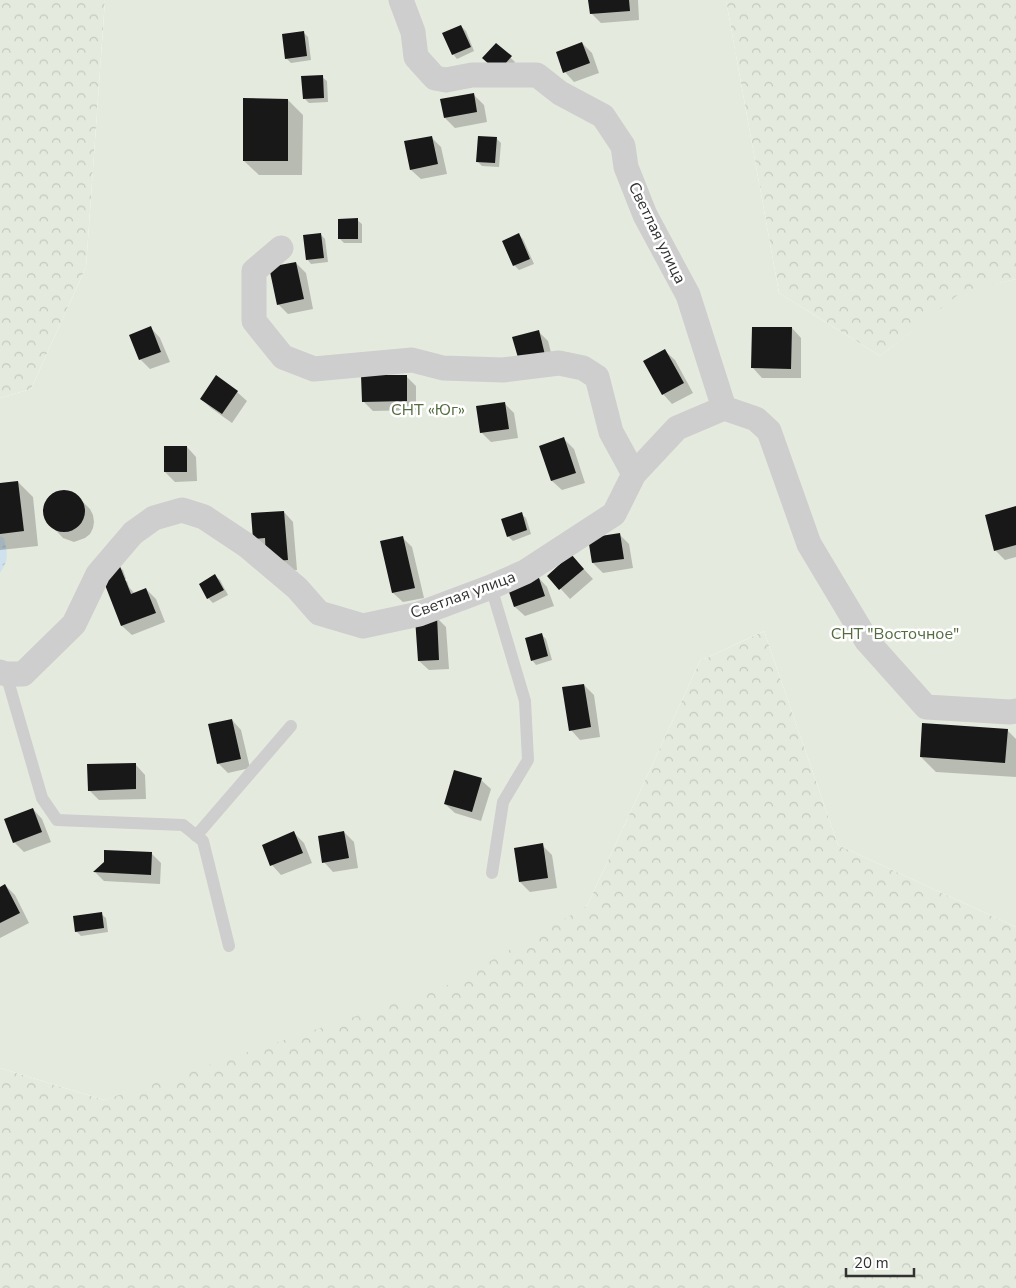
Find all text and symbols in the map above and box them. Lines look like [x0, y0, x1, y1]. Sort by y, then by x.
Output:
street label: Светлая улица [623, 179, 691, 287]
park label: СНТ «Юг» [391, 399, 465, 421]
street label: Светлая улица [407, 566, 519, 624]
park label: СНТ "Восточное" [831, 623, 959, 645]
scale bar [846, 1246, 914, 1278]
text: 20 m [854, 1253, 889, 1273]

